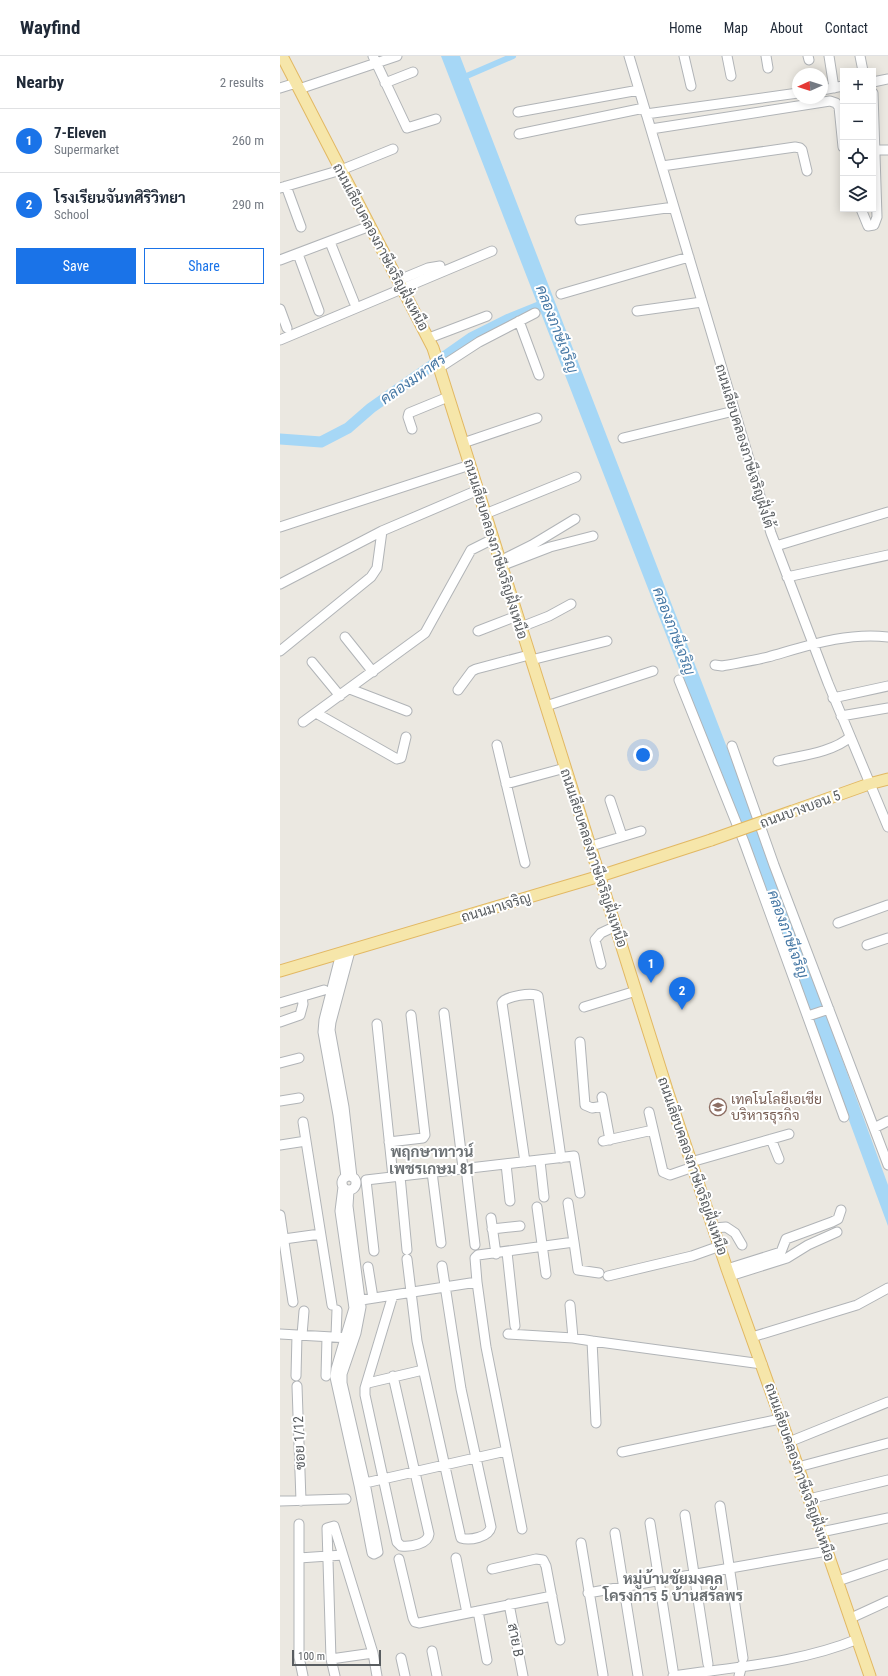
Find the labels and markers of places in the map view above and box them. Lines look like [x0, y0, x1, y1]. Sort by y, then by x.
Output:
pin: 1 [638, 950, 664, 983]
pin: 2 [669, 977, 695, 1010]
place label: เทคโนโลยีเอเชีย บริหารธุรกิจ [731, 1090, 822, 1125]
school or university icon: เทคโนโลยีเอเชีย บริหารธุรกิจ [708, 1097, 728, 1117]

